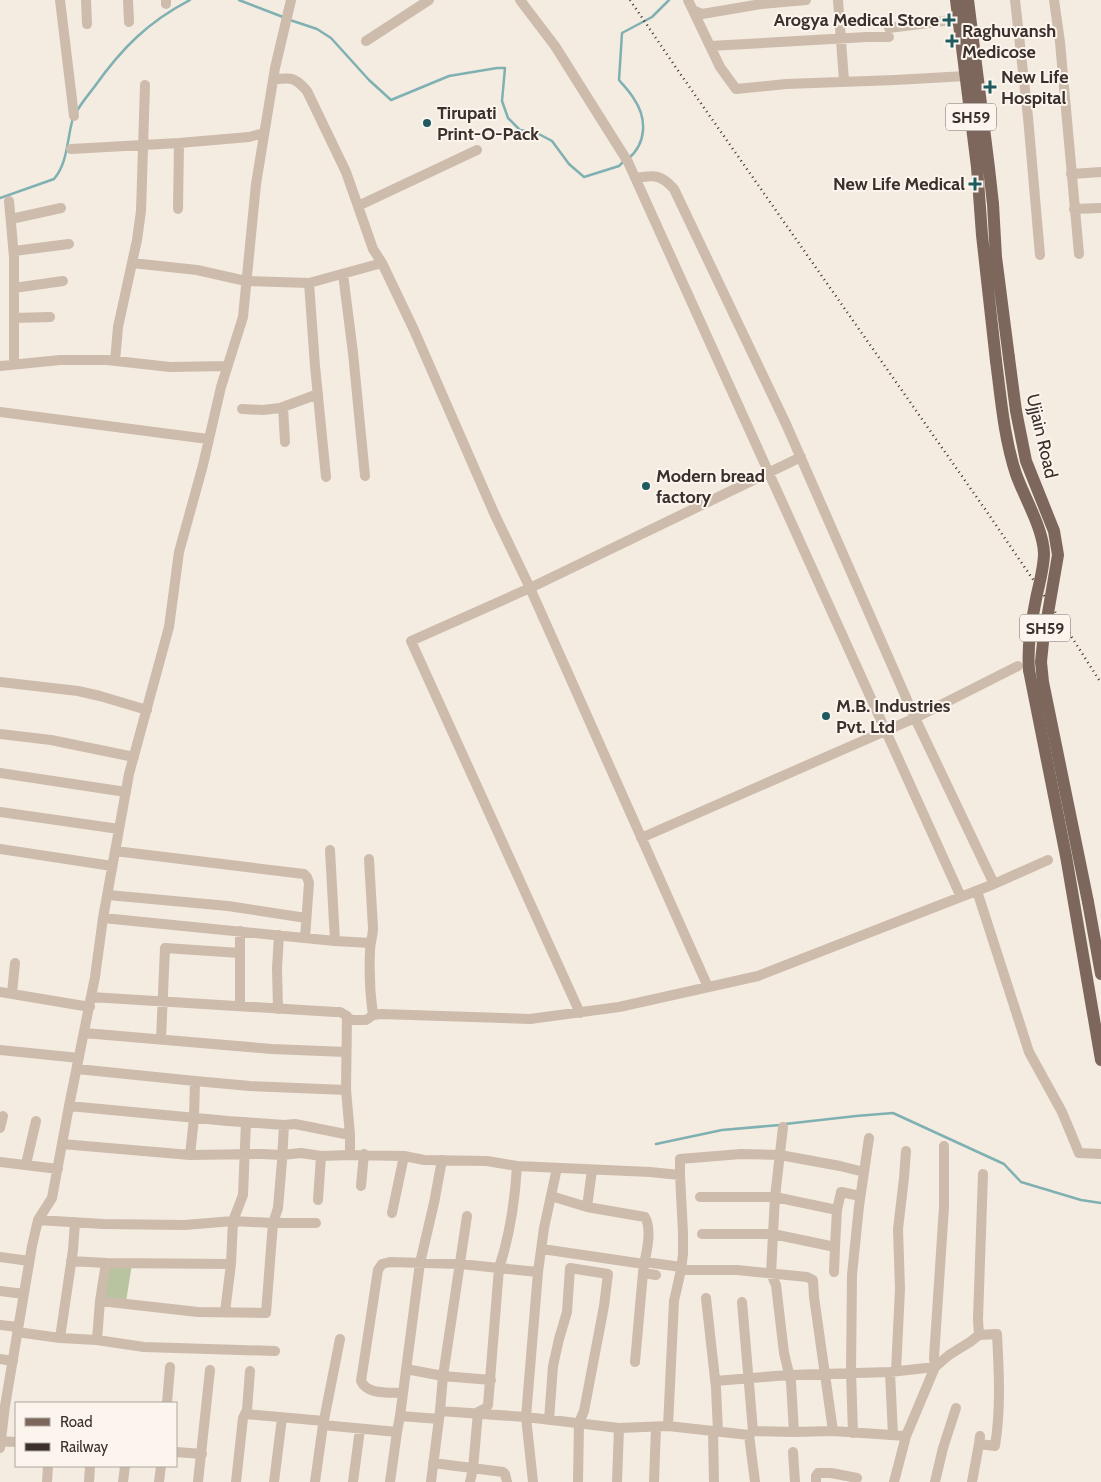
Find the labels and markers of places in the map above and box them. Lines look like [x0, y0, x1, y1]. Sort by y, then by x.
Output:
place label: Arogya Medical Store [774, 9, 939, 31]
marker: Arogya Medical Store [943, 14, 955, 26]
place label: Raghuvansh Medicose [962, 20, 1056, 63]
marker: Raghuvansh Medicose [946, 35, 958, 47]
place label: New Life Hospital [1001, 66, 1068, 109]
marker: New Life Hospital [983, 80, 997, 94]
place label: Tirupati Print-O-Pack [437, 102, 539, 145]
marker: Tirupati Print-O-Pack [421, 117, 433, 129]
place label: New Life Medical [833, 173, 965, 195]
marker: New Life Medical [969, 178, 981, 190]
place label: Modern bread factory [656, 465, 765, 508]
marker: Modern bread factory [640, 480, 652, 492]
place label: M.B. Industries Pvt. Ltd [836, 695, 951, 738]
marker: M.B. Industries Pvt. Ltd [820, 710, 832, 722]

